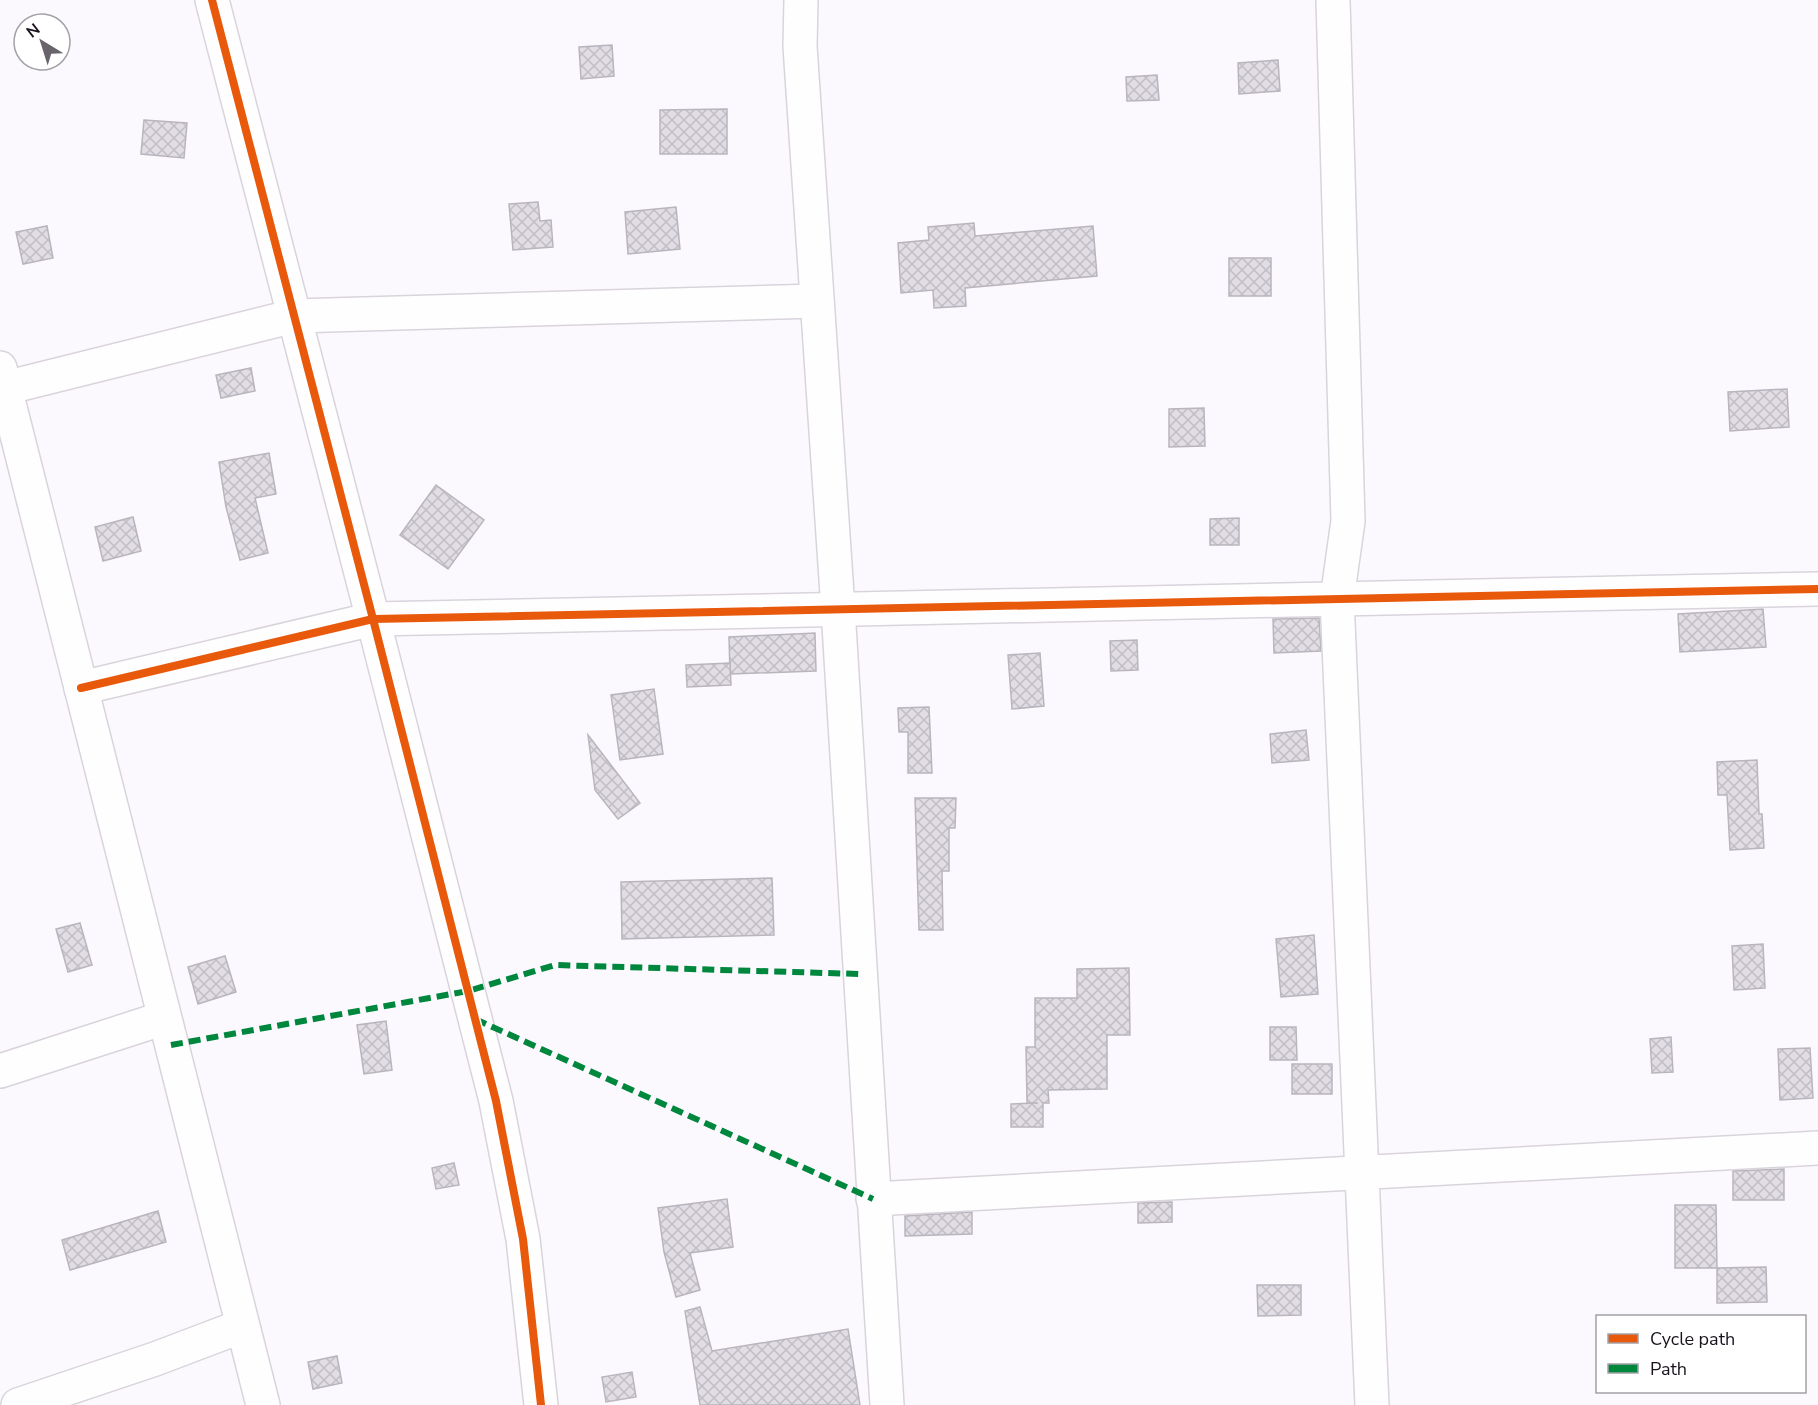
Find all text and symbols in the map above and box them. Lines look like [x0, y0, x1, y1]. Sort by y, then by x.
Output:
north arrow [12, 12, 72, 72]
text: N [22, 19, 45, 43]
legend [1596, 1315, 1806, 1393]
text: Cycle path [1650, 1327, 1735, 1351]
text: Path [1650, 1357, 1687, 1381]

